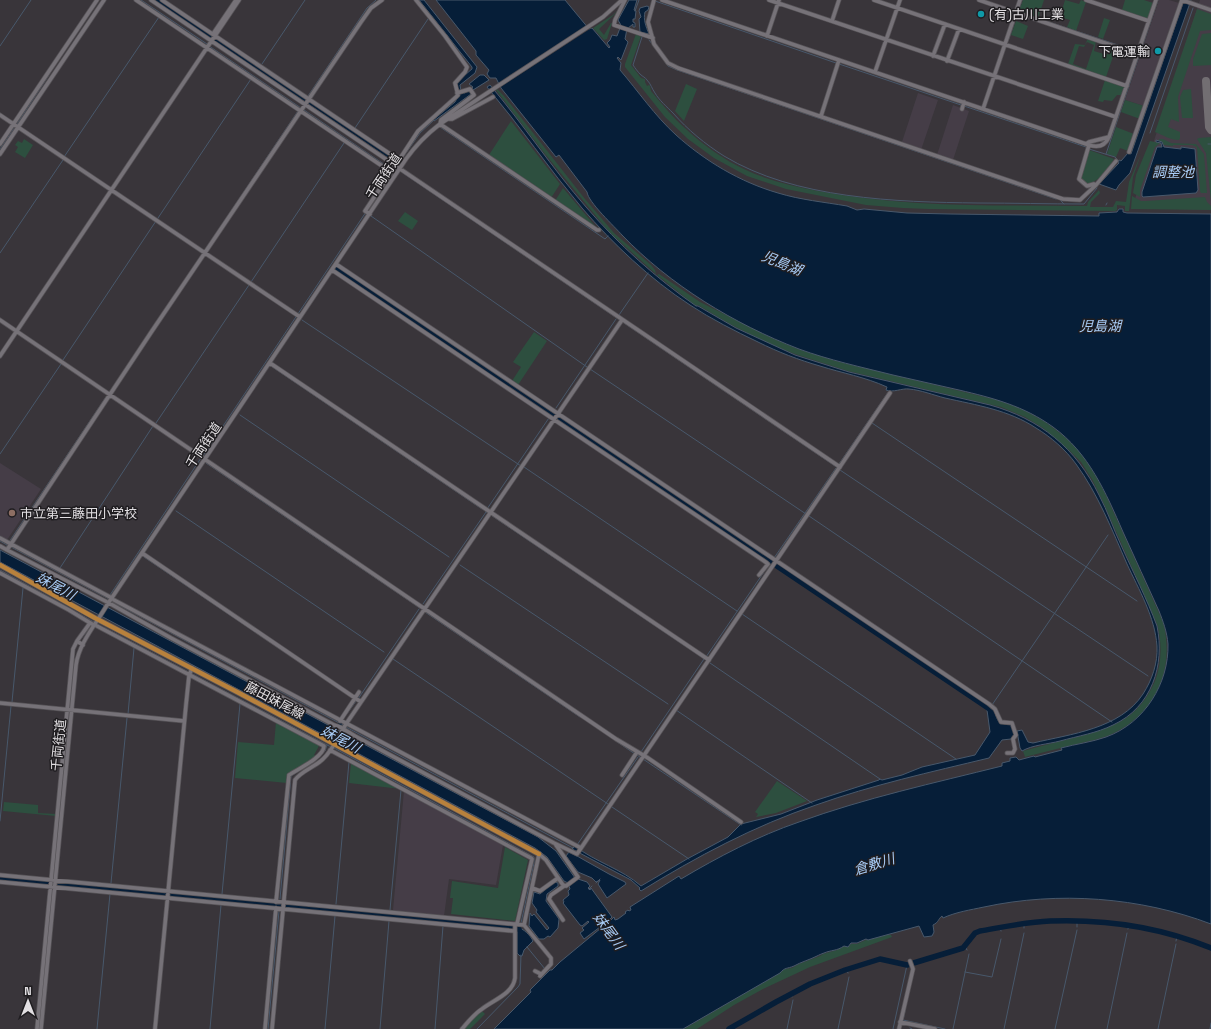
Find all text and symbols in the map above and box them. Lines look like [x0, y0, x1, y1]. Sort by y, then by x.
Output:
place label: (有)古川工業 [989, 6, 1064, 23]
marker: (有)古川工業 [976, 9, 986, 19]
place label: 下電運輸 [1098, 43, 1150, 60]
marker: 下電運輸 [1153, 46, 1163, 56]
street label: 千両街道 [362, 150, 405, 203]
water label: 調整池 [1152, 163, 1196, 181]
water label: 児島湖 [759, 247, 807, 280]
water label: 児島湖 [1079, 317, 1123, 335]
street label: 千両街道 [182, 419, 225, 472]
place label: 市立第三藤田小学校 [20, 505, 137, 522]
marker: 市立第三藤田小学校 [7, 508, 17, 518]
water label: 妹尾川 [33, 568, 81, 605]
street label: 藤田妹尾線 [242, 678, 307, 723]
street label: 千両街道 [47, 718, 70, 772]
water label: 妹尾川 [318, 721, 366, 758]
water label: 倉敷川 [851, 849, 899, 879]
water label: 妹尾川 [589, 909, 630, 955]
north arrow [8, 981, 48, 1021]
text: N [24, 984, 32, 998]

